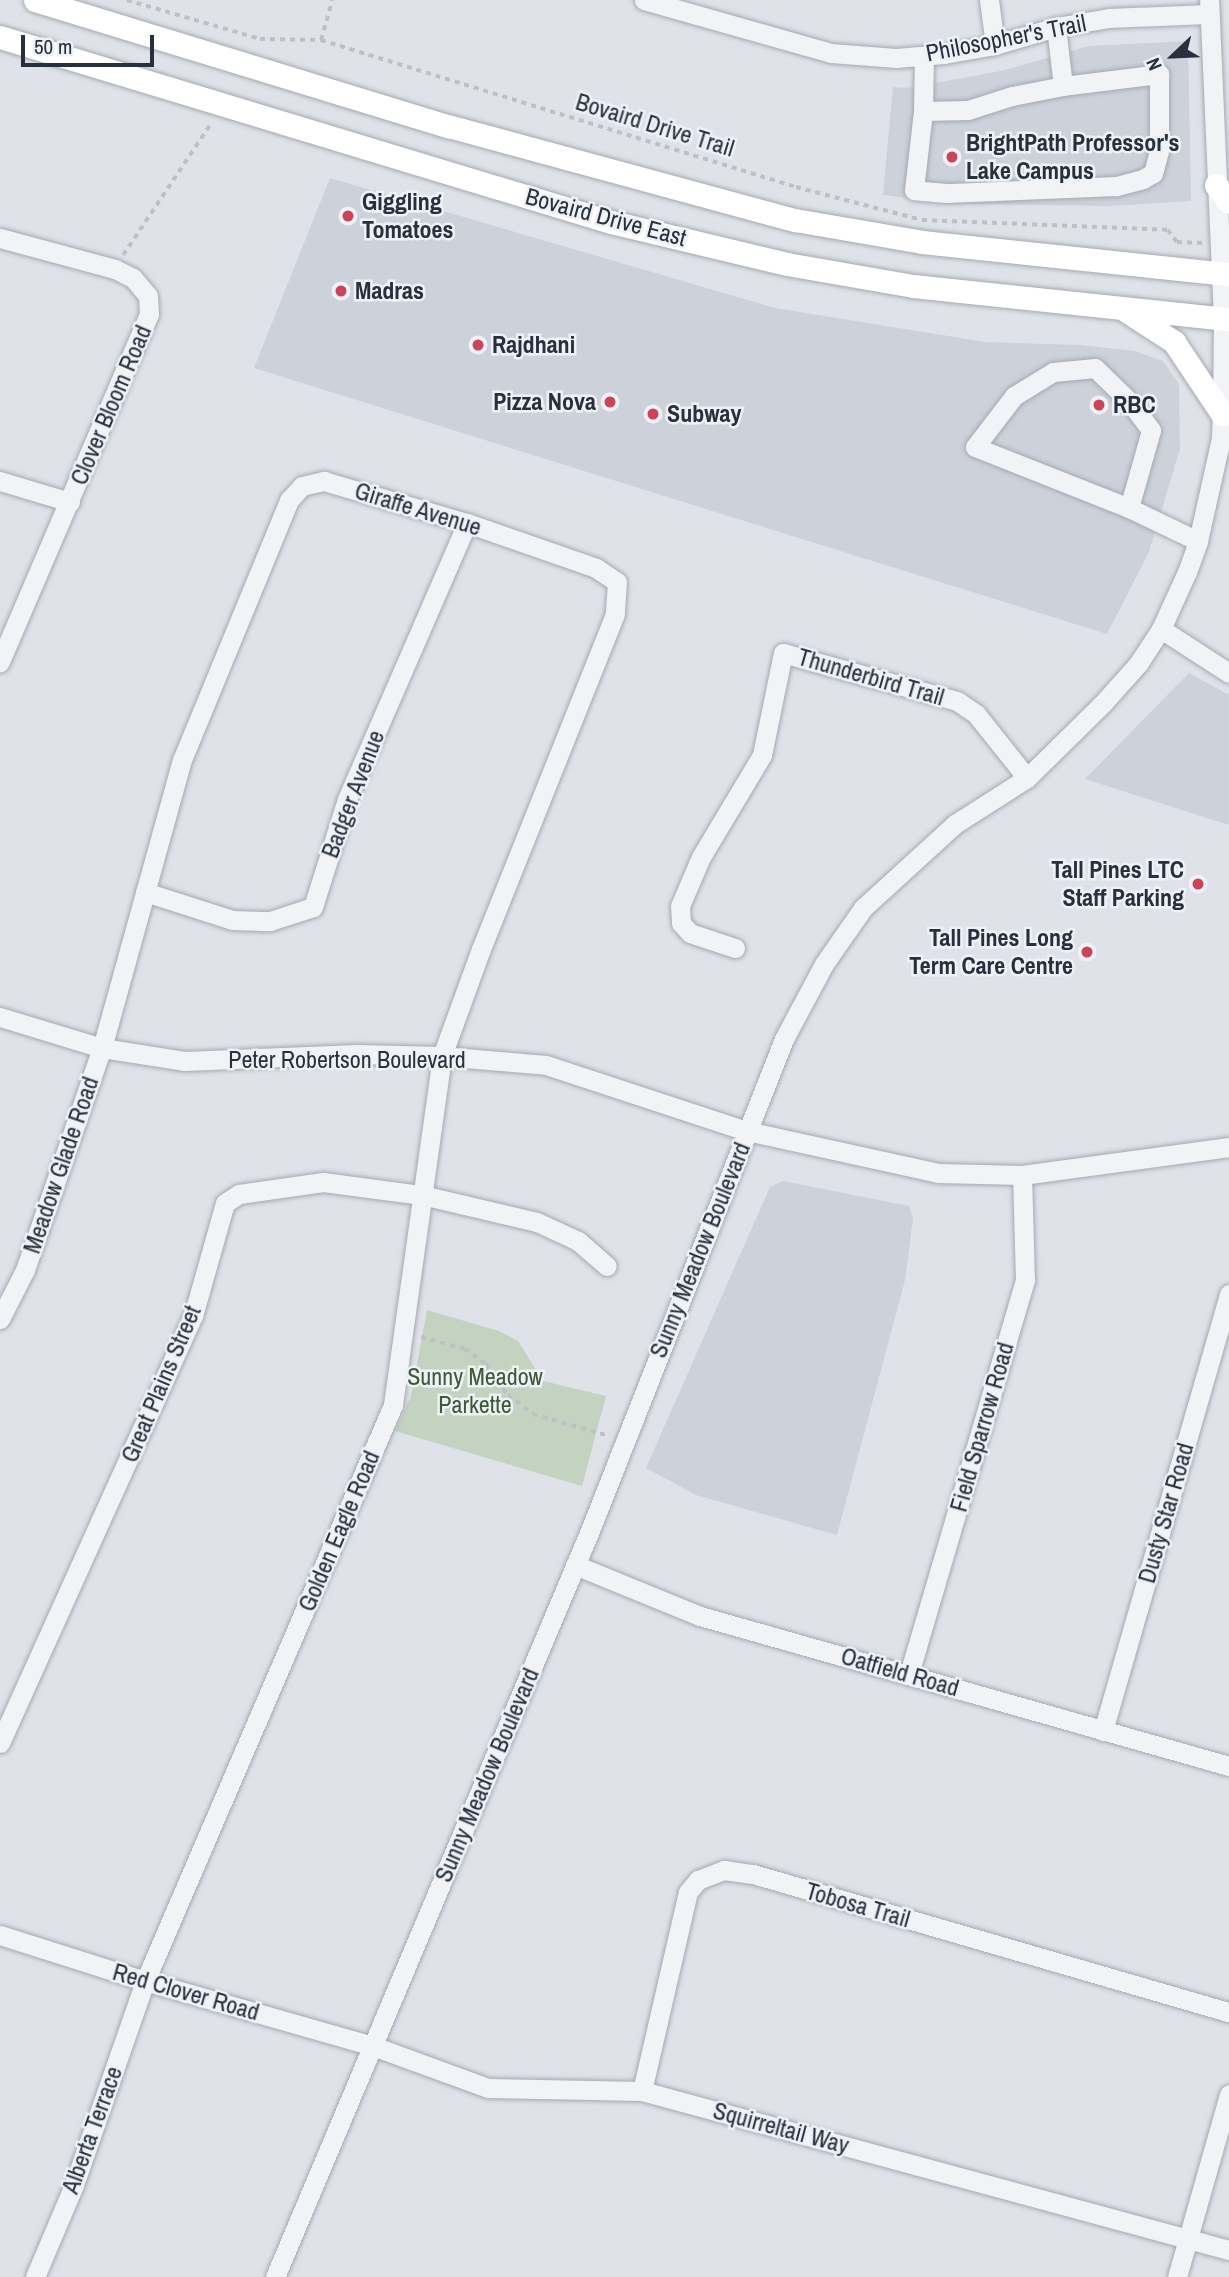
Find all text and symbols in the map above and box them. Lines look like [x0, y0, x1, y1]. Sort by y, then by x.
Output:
street label: Philosopher's Trail [923, 8, 1089, 68]
scale bar [24, 21, 158, 65]
north arrow [1138, 21, 1208, 91]
text: 50 m [34, 32, 72, 61]
text: N [1140, 54, 1168, 74]
street label: Bovaird Drive Trail [572, 87, 738, 163]
place label: BrightPath Professor's Lake Campus [966, 129, 1180, 185]
marker: BrightPath Professor's Lake Campus [944, 149, 960, 165]
street label: Bovaird Drive East [523, 182, 689, 252]
place label: Giggling Tomatoes [362, 188, 454, 244]
marker: Giggling Tomatoes [340, 208, 356, 224]
place label: Madras [355, 277, 424, 305]
marker: Madras [333, 283, 349, 299]
street label: Clover Bloom Road [64, 321, 158, 489]
place label: Rajdhani [492, 331, 575, 359]
marker: Rajdhani [470, 337, 486, 353]
place label: Pizza Nova [493, 388, 596, 416]
place label: RBC [1113, 391, 1156, 419]
marker: Pizza Nova [602, 394, 618, 410]
marker: RBC [1091, 397, 1107, 413]
place label: Subway [667, 400, 741, 428]
marker: Subway [645, 406, 661, 422]
street label: Giraffe Avenue [351, 476, 485, 542]
street label: Thunderbird Trail [794, 642, 948, 712]
street label: Badger Avenue [315, 726, 391, 862]
place label: Tall Pines LTC Staff Parking [1051, 856, 1184, 912]
marker: Tall Pines LTC Staff Parking [1190, 876, 1206, 892]
place label: Tall Pines Long Term Care Centre [909, 924, 1073, 980]
marker: Tall Pines Long Term Care Centre [1079, 944, 1095, 960]
street label: Peter Robertson Boulevard [228, 1046, 466, 1074]
street label: Meadow Glade Road [17, 1073, 105, 1257]
street label: Sunny Meadow Boulevard [644, 1138, 756, 1362]
street label: Great Plains Street [115, 1301, 207, 1467]
street label: Field Sparrow Road [944, 1339, 1020, 1515]
park label: Sunny Meadow Parkette [407, 1363, 543, 1419]
street label: Dusty Star Road [1132, 1440, 1200, 1586]
street label: Golden Eagle Road [292, 1446, 386, 1616]
street label: Oatfield Road [838, 1641, 962, 1703]
street label: Sunny Meadow Boulevard [429, 1664, 545, 1886]
street label: Tobosa Trail [802, 1876, 914, 1934]
street label: Red Clover Road [109, 1957, 263, 2027]
street label: Alberta Terrace [56, 2062, 128, 2198]
street label: Squirreltail Way [710, 2096, 852, 2160]

